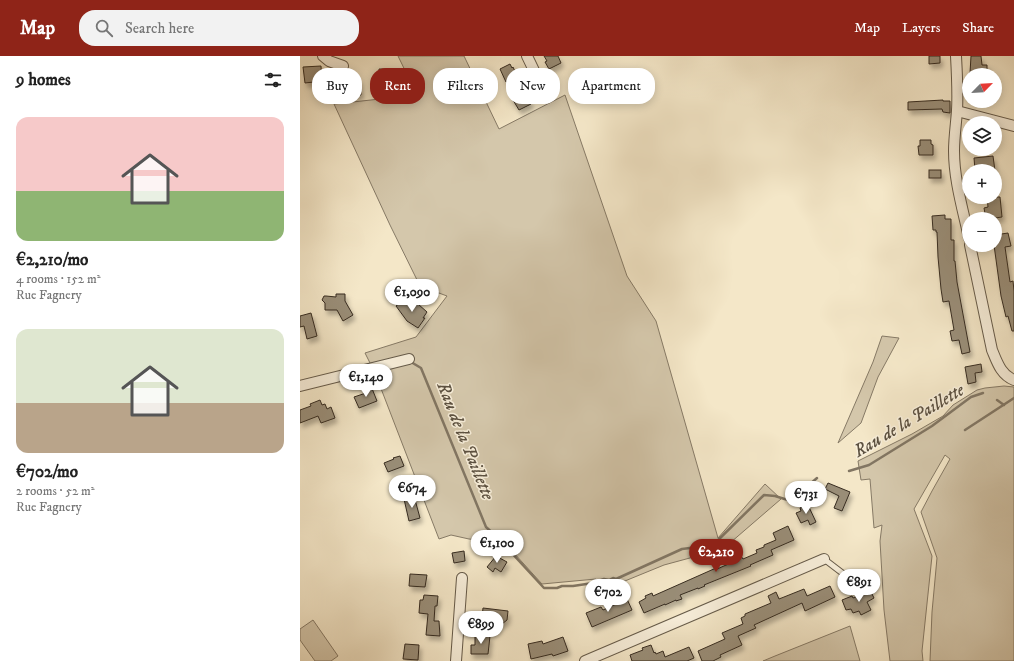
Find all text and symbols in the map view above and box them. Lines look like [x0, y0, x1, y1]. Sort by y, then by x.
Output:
search box [79, 10, 359, 46]
text: Map [20, 17, 55, 40]
icon: search [93, 17, 115, 39]
text: Search here [125, 19, 194, 38]
text: Map [854, 19, 880, 37]
text: Layers [902, 19, 940, 37]
text: Share [962, 19, 994, 37]
chip: Buy [312, 68, 362, 104]
chip: Rent [370, 68, 425, 104]
chip: Filters [433, 68, 498, 104]
chip: New [506, 68, 560, 104]
chip: Apartment [568, 68, 655, 104]
north arrow [962, 68, 1002, 108]
map controls [962, 68, 1002, 252]
text: 9 homes [16, 69, 71, 91]
icon: filters [262, 69, 284, 91]
button: layers [962, 116, 1002, 156]
icon: home [114, 143, 186, 215]
button: + [962, 164, 1002, 204]
button: − [962, 212, 1002, 252]
text: €2,210/mo [16, 249, 88, 271]
text: 4 rooms · 152 m² [16, 271, 100, 287]
pin: €1,090 [379, 279, 445, 313]
text: €1,090 [394, 284, 430, 300]
text: Rue Fagnery [16, 287, 82, 303]
icon: home [114, 355, 186, 427]
pin: €1,140 [333, 364, 399, 398]
text: €1,140 [348, 369, 384, 385]
water label: Rau de la Paillette [431, 378, 499, 504]
water label: Rau de la Paillette [849, 379, 969, 463]
text: €702/mo [16, 461, 78, 483]
pin: €674 [388, 475, 436, 509]
text: €674 [398, 480, 426, 496]
pin: €731 [782, 481, 830, 515]
text: 2 rooms · 52 m² [16, 483, 95, 499]
text: €731 [794, 486, 818, 502]
text: Rue Fagnery [16, 499, 82, 515]
pin: €1,100 [464, 530, 530, 564]
text: €1,100 [480, 535, 514, 551]
pin: €2,210 [683, 539, 749, 573]
text: €2,210 [698, 544, 734, 560]
pin: €891 [835, 569, 883, 603]
text: €891 [846, 574, 872, 590]
pin: €702 [584, 579, 632, 613]
text: €702 [594, 584, 622, 600]
pin: €899 [457, 611, 505, 645]
text: €899 [467, 616, 495, 632]

